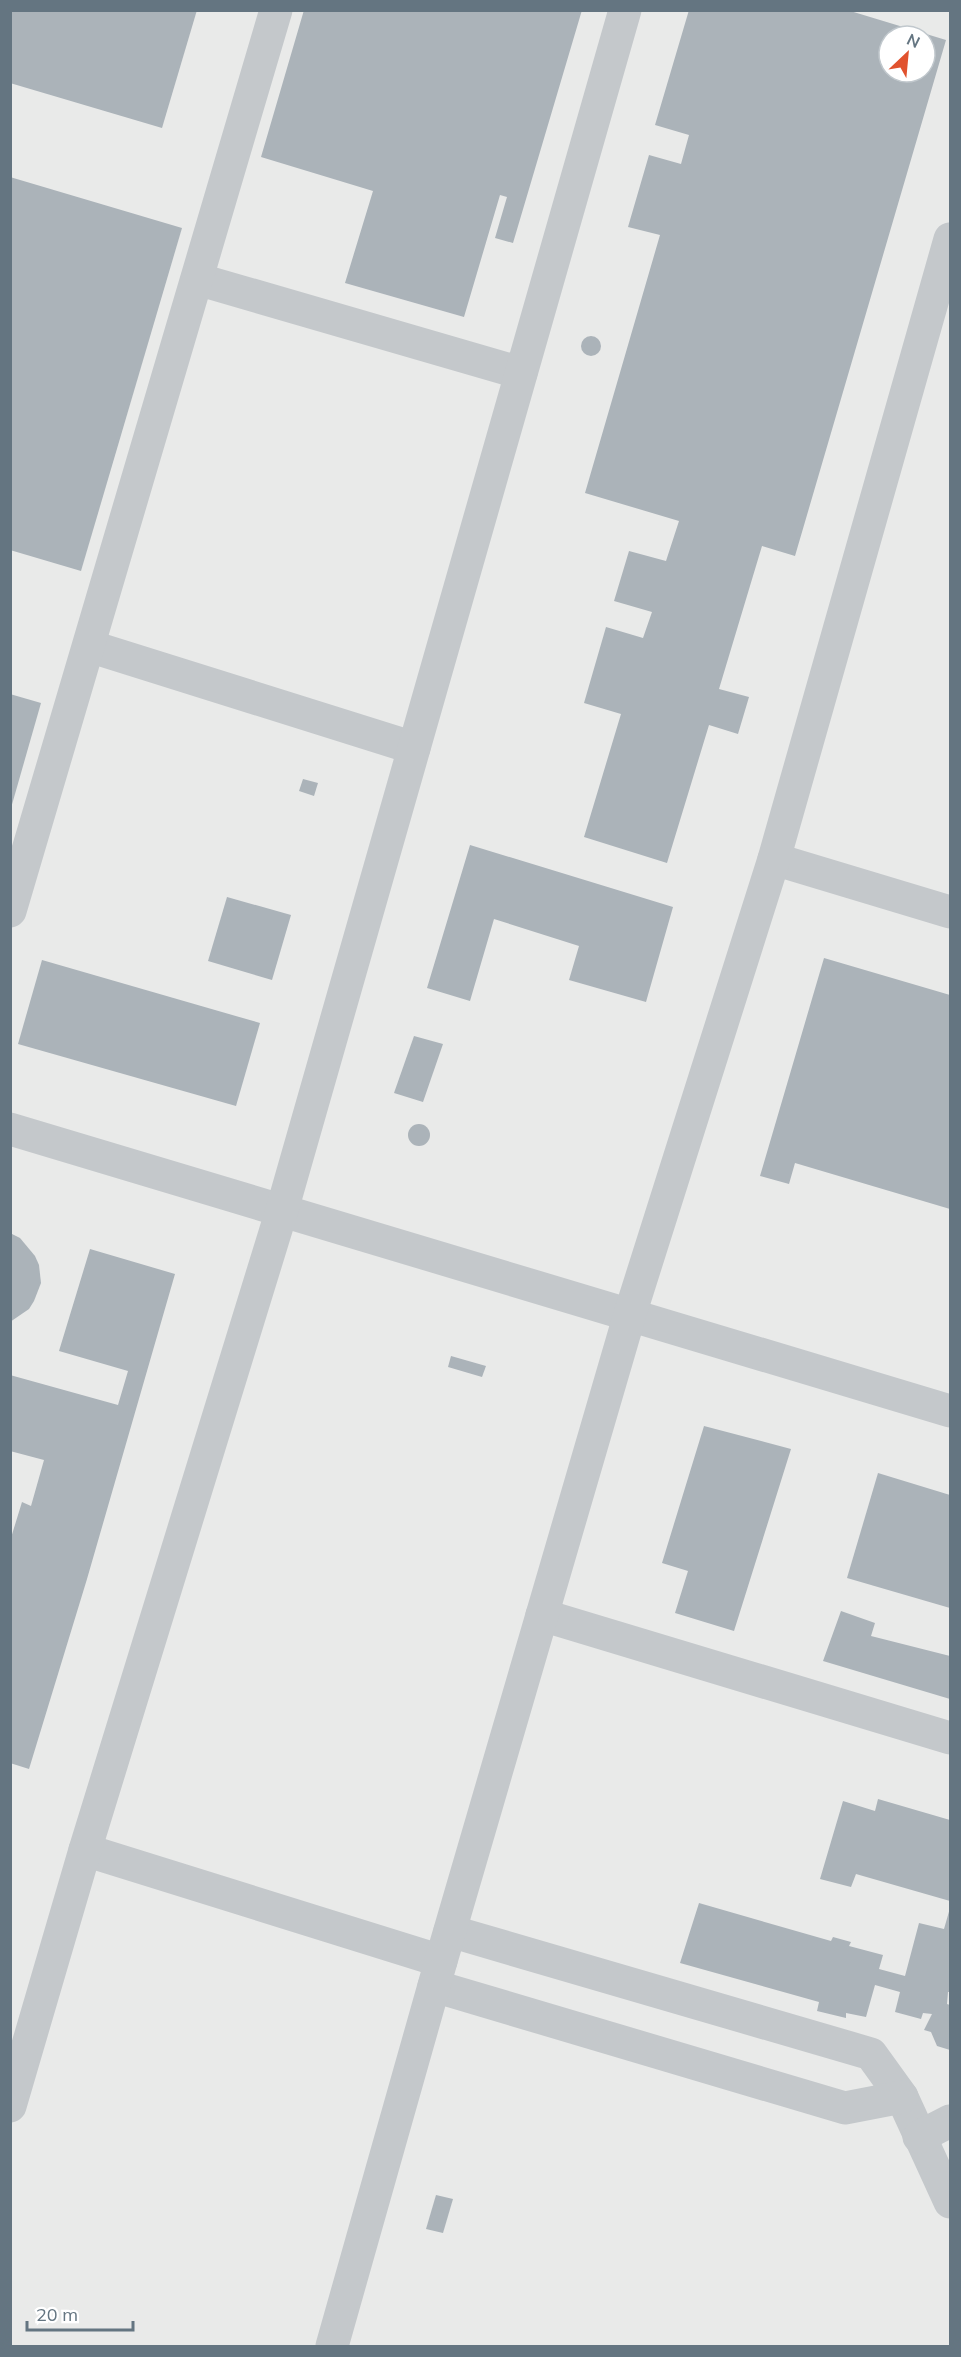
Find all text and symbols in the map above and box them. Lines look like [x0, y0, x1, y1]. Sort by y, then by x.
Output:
north arrow [877, 24, 937, 84]
text: N [904, 29, 923, 52]
scale bar [27, 2294, 134, 2332]
text: 20 m [36, 2303, 78, 2326]

